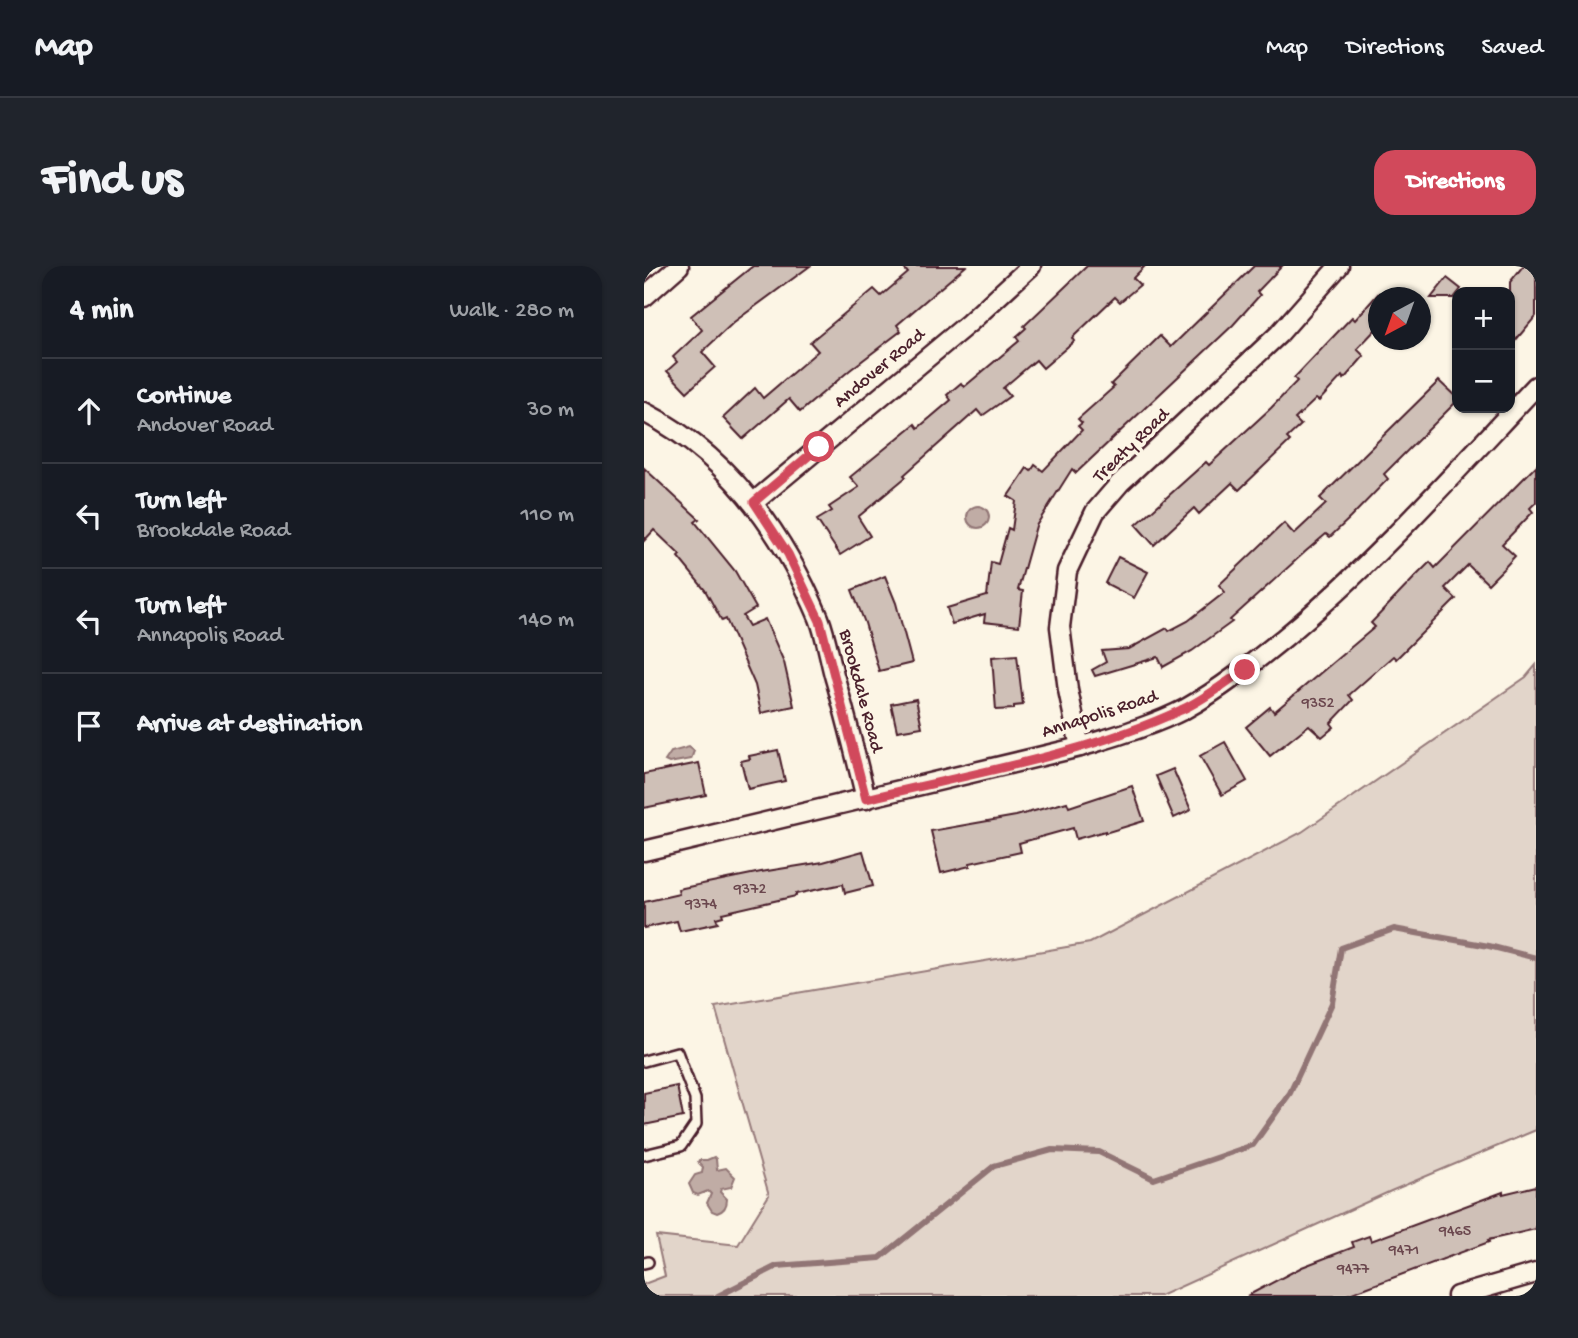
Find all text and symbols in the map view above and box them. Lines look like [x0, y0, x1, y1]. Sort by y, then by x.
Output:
text: Map [35, 29, 92, 67]
text: Map [1266, 34, 1308, 63]
text: Directions [1346, 34, 1444, 63]
text: Saved [1482, 34, 1543, 63]
button: Directions [1374, 150, 1536, 215]
text: Find us [42, 153, 182, 211]
north arrow [1368, 287, 1431, 350]
map controls [1452, 287, 1515, 413]
button: + [1452, 287, 1515, 350]
text: 4 min [70, 294, 133, 329]
text: Walk · 280 m [450, 298, 574, 325]
street label: Andover Road [830, 323, 932, 414]
button: − [1452, 350, 1515, 413]
text: Continue [137, 382, 231, 413]
icon: ahead [70, 392, 108, 430]
text: 30 m [527, 397, 574, 424]
street label: Treaty Road [1088, 403, 1176, 489]
text: Andover Road [137, 413, 273, 440]
route start [803, 431, 834, 462]
text: Turn left [137, 487, 225, 518]
icon: left [70, 497, 108, 535]
text: 110 m [521, 502, 574, 529]
text: Brookdale Road [137, 518, 290, 545]
text: Turn left [137, 592, 225, 623]
icon: left [70, 602, 108, 640]
text: 140 m [519, 607, 574, 634]
text: Annapolis Road [137, 623, 283, 650]
street label: Brookdale Road [832, 626, 888, 757]
route end [1229, 654, 1260, 685]
street label: Annapolis Road [1039, 685, 1163, 745]
house number: 9352 [1301, 695, 1334, 714]
icon: arrive [70, 707, 108, 745]
text: Arrive at destination [137, 710, 362, 741]
house number: 9372 [733, 881, 766, 900]
house number: 9374 [684, 896, 718, 915]
house number: 9465 [1438, 1223, 1471, 1242]
house number: 9471 [1388, 1242, 1419, 1261]
house number: 9477 [1336, 1261, 1370, 1280]

